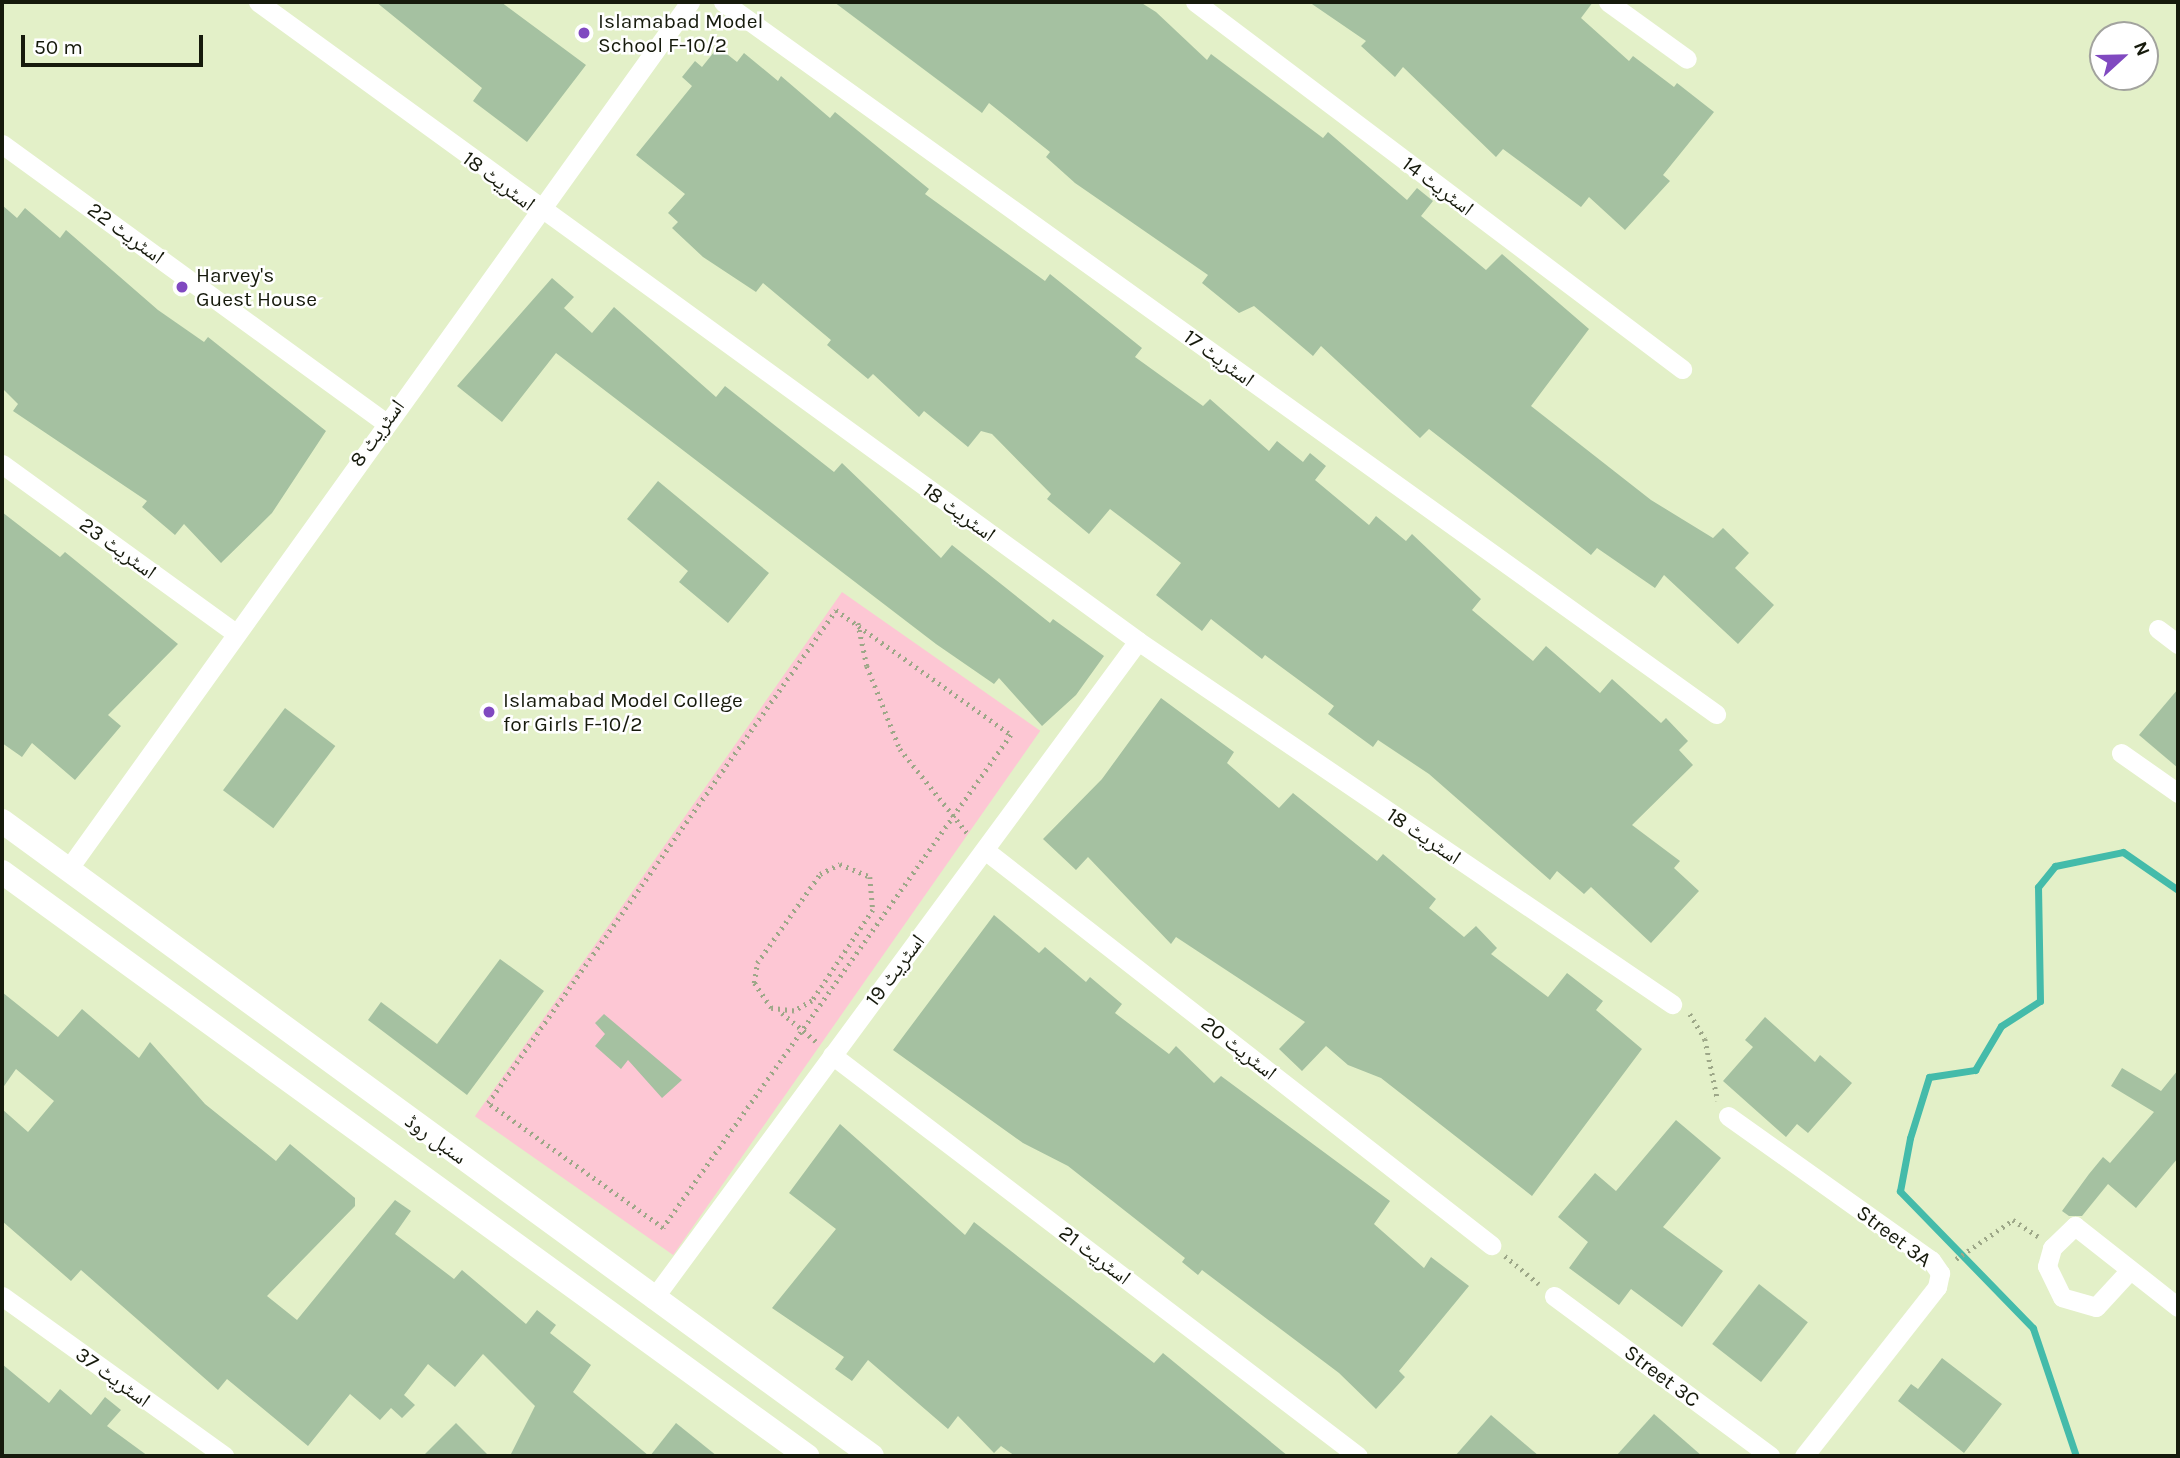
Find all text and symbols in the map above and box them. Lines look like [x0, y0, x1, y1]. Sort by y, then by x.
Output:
place label: Islamabad Model School F-10/2 [598, 8, 763, 58]
scale bar [24, 21, 206, 65]
north arrow [2089, 21, 2159, 91]
marker: Islamabad Model School F-10/2 [576, 25, 592, 41]
text: 50 m [34, 35, 83, 59]
text: N [2129, 38, 2154, 59]
street label: اسٹریٹ 18 [458, 146, 540, 216]
street label: اسٹریٹ 14 [1397, 151, 1479, 221]
street label: اسٹریٹ 22 [83, 197, 169, 269]
place label: Harvey's Guest House [196, 262, 317, 312]
marker: Harvey's Guest House [174, 279, 190, 295]
street label: اسٹریٹ 17 [1179, 324, 1259, 392]
street label: اسٹریٹ 8 [344, 394, 410, 472]
street label: اسٹریٹ 18 [918, 477, 1000, 547]
street label: اسٹریٹ 23 [75, 512, 161, 584]
place label: Islamabad Model College for Girls F-10/2 [503, 687, 743, 737]
marker: Islamabad Model College for Girls F-10/2 [481, 704, 497, 720]
street label: اسٹریٹ 18 [1382, 802, 1466, 870]
street label: اسٹریٹ 19 [860, 929, 930, 1011]
street label: اسٹریٹ 20 [1196, 1011, 1282, 1085]
street label: سنبل روڈ [400, 1108, 472, 1170]
street label: Street 3A [1852, 1200, 1936, 1272]
street label: اسٹریٹ 21 [1054, 1220, 1136, 1290]
street label: Street 3C [1619, 1339, 1705, 1413]
street label: اسٹریٹ 37 [71, 1341, 155, 1413]

